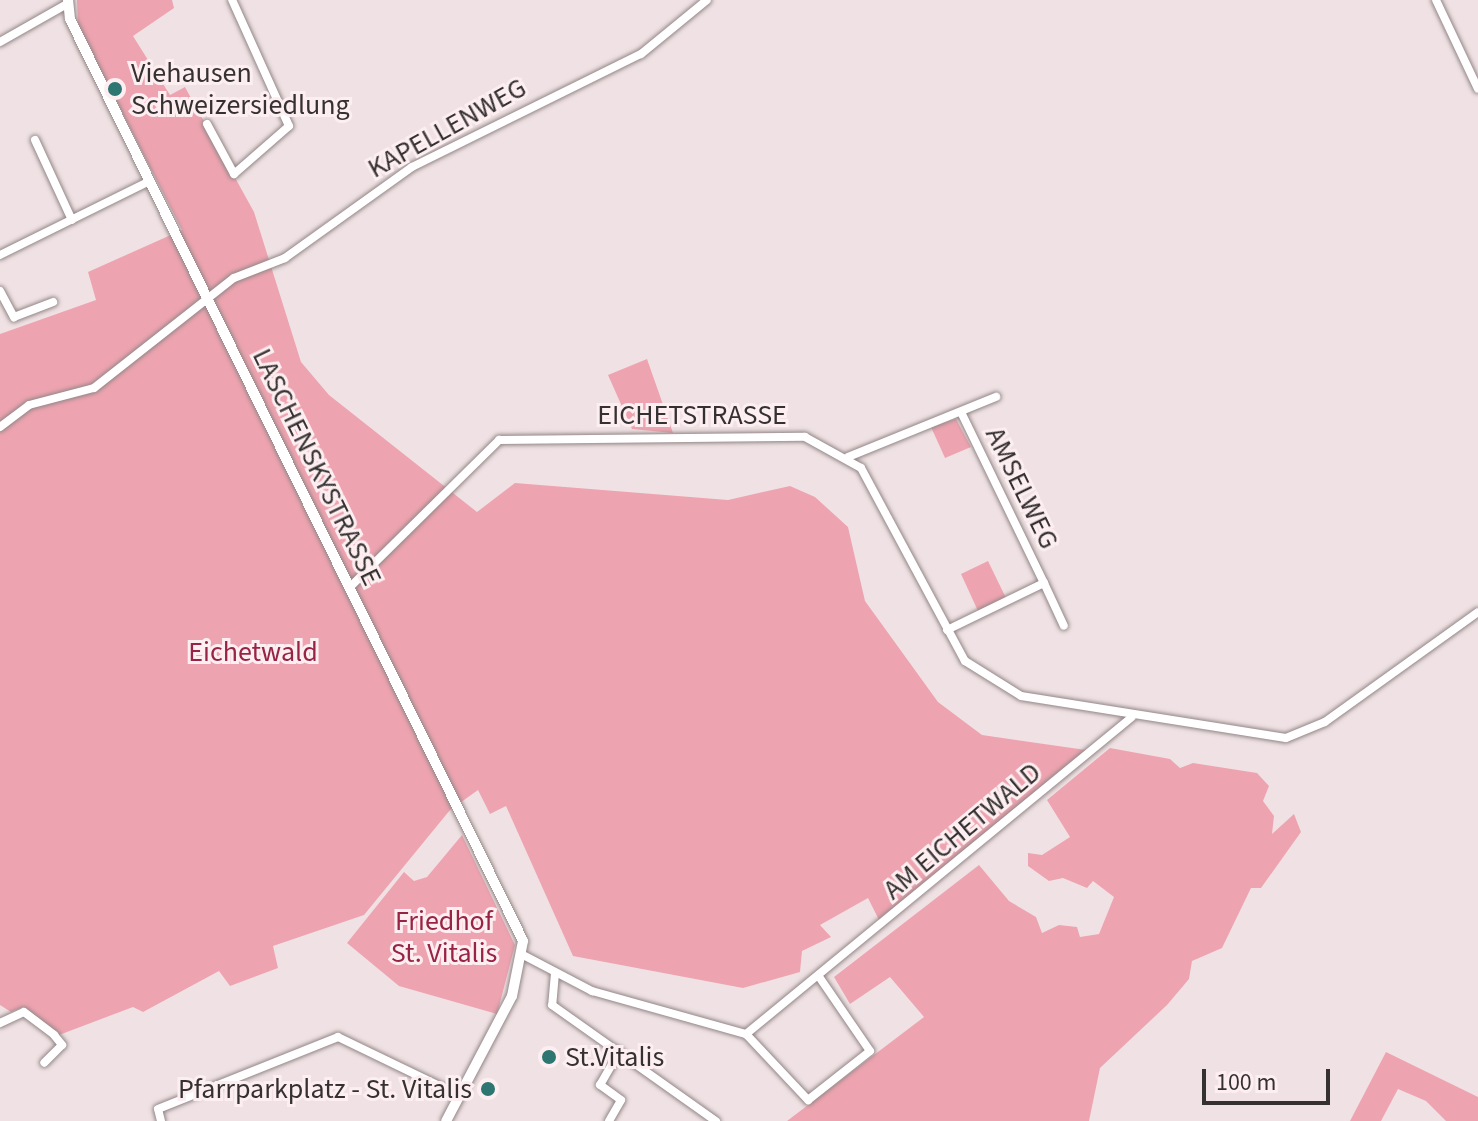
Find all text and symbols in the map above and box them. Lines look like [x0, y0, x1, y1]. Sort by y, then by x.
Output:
place label: Viehausen Schweizersiedlung [131, 56, 350, 122]
street label: KAPELLENWEG [362, 71, 532, 185]
marker: Viehausen Schweizersiedlung [106, 80, 124, 98]
street label: LASCHENSKYSTRASSE [245, 343, 389, 591]
street label: EICHETSTRASSE [597, 398, 787, 432]
street label: AMSELWEG [978, 422, 1066, 554]
park label: Eichetwald [188, 635, 318, 669]
street label: AM EICHETWALD [876, 755, 1048, 907]
park label: Friedhof St. Vitalis [391, 904, 497, 970]
place label: St.Vitalis [565, 1040, 664, 1074]
marker: St.Vitalis [540, 1048, 558, 1066]
scale bar [1206, 1053, 1334, 1103]
text: 100 m [1216, 1065, 1276, 1100]
place label: Pfarrparkplatz - St. Vitalis [178, 1072, 472, 1106]
marker: Pfarrparkplatz - St. Vitalis [479, 1080, 497, 1098]

